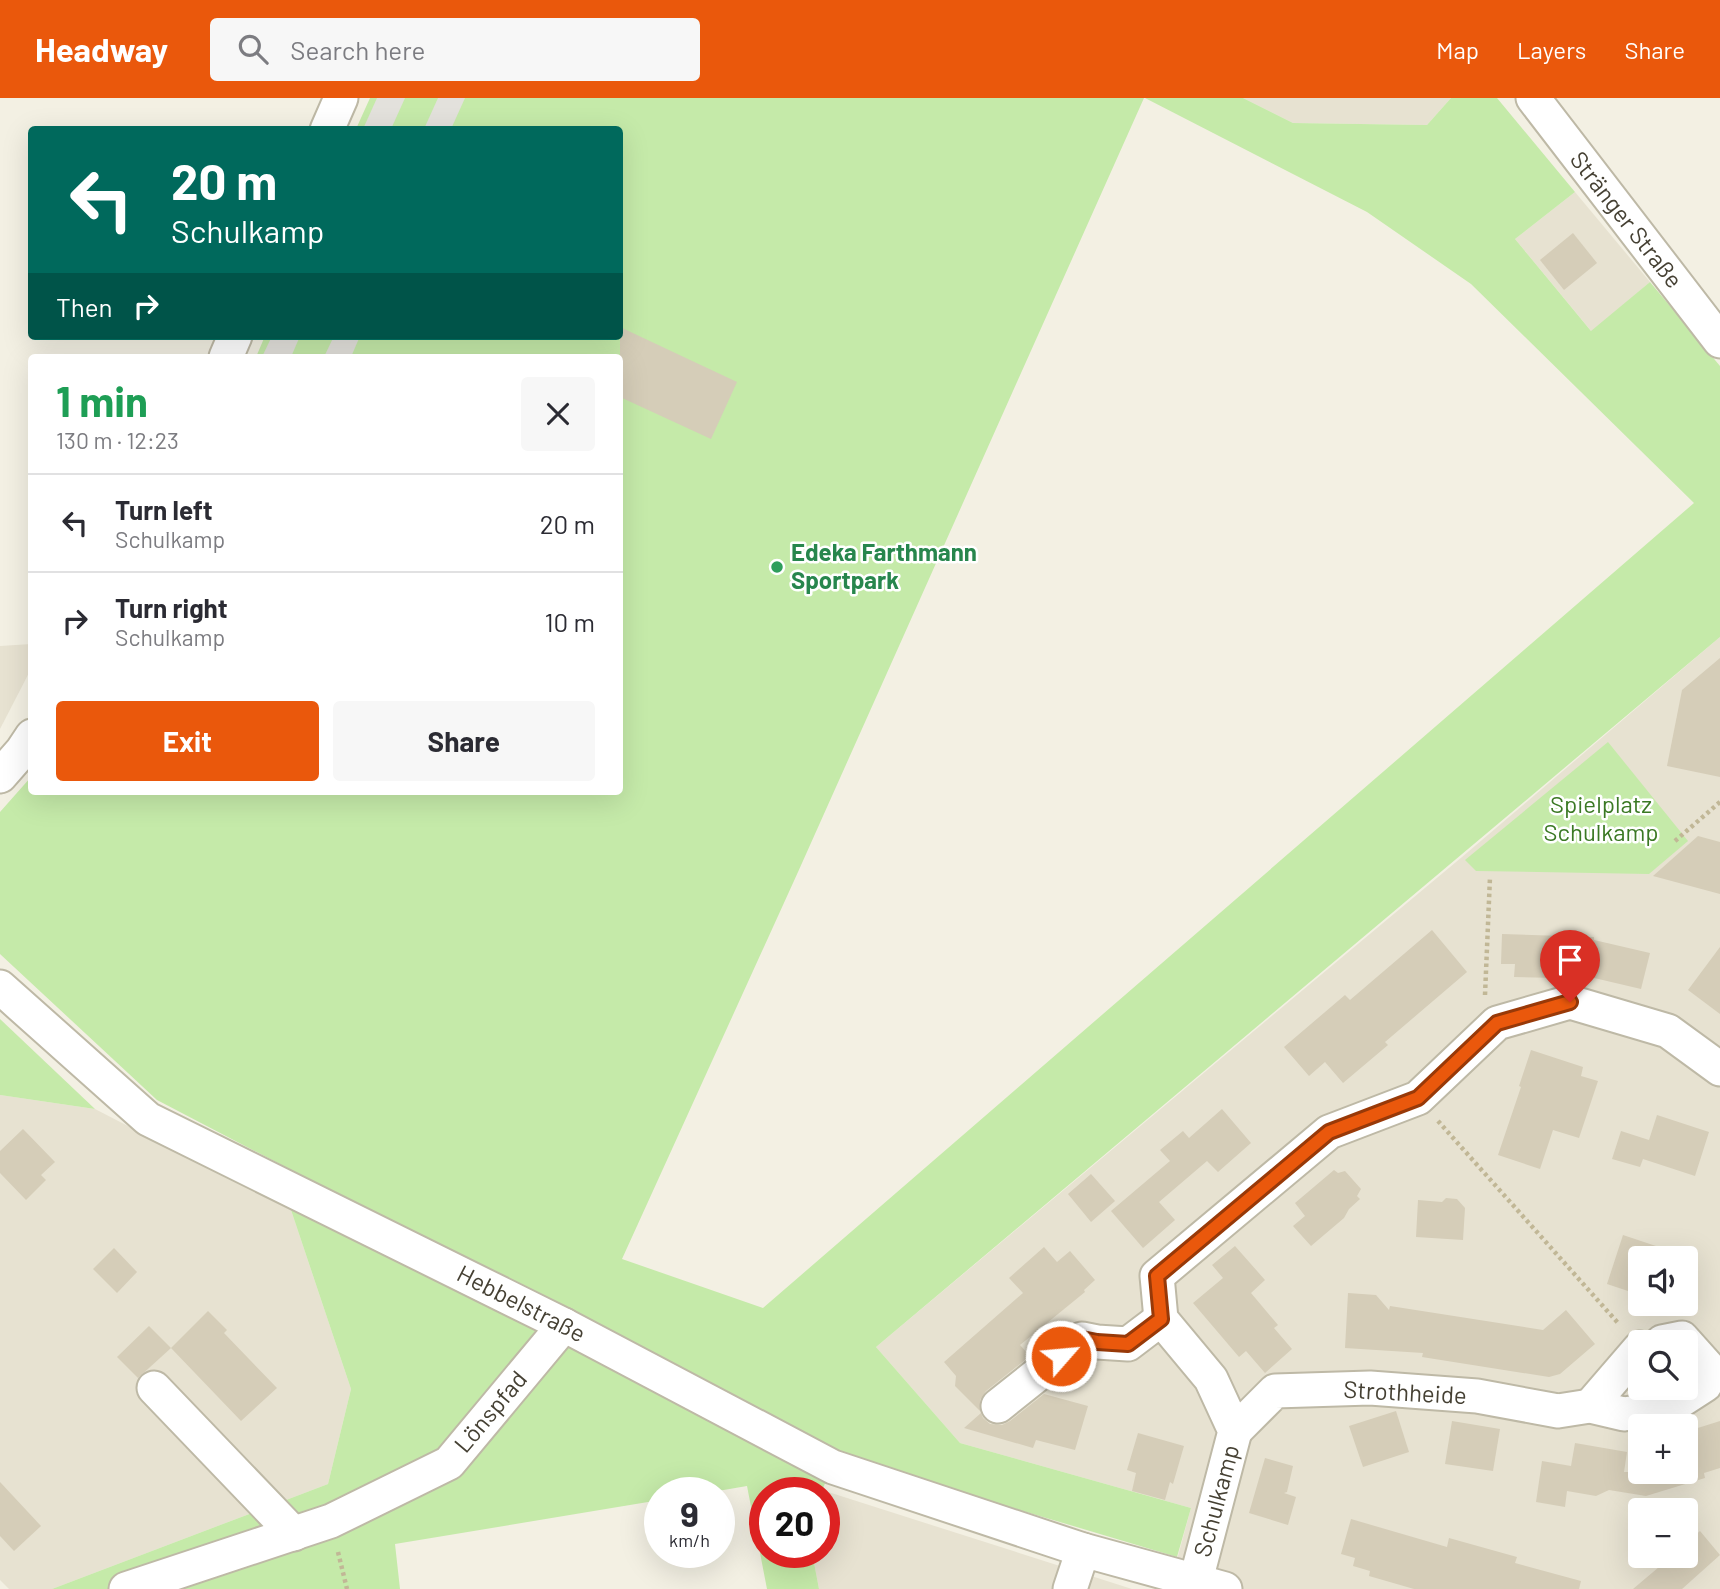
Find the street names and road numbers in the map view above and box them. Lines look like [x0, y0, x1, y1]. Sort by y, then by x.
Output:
street label: Stränger Straße [1565, 145, 1690, 293]
street label: Hebbelstraße [453, 1258, 591, 1347]
street label: Lönspfad [447, 1364, 532, 1458]
street label: Strothheide [1343, 1374, 1468, 1409]
street label: Schulkamp [1187, 1441, 1244, 1560]

